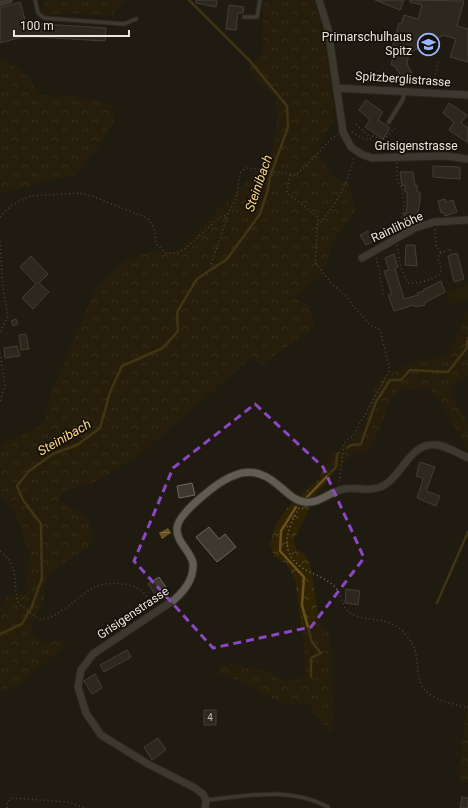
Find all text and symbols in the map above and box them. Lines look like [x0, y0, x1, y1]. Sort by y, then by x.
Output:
scale bar [14, 12, 129, 38]
text: 100 m [20, 19, 54, 33]
place label: Primarschulhaus Spitz [322, 30, 412, 58]
school or university icon: Primarschulhaus Spitz [415, 31, 441, 57]
street label: Spitzberglistrasse [355, 69, 451, 89]
street label: Grisigenstrasse [374, 139, 458, 153]
water label: Steinibach [242, 153, 275, 213]
street label: Rainlihöhe [369, 209, 425, 245]
water label: Steinibach [35, 416, 94, 459]
street label: Grisigenstrasse [95, 584, 171, 642]
house number: 4 [207, 712, 213, 723]

